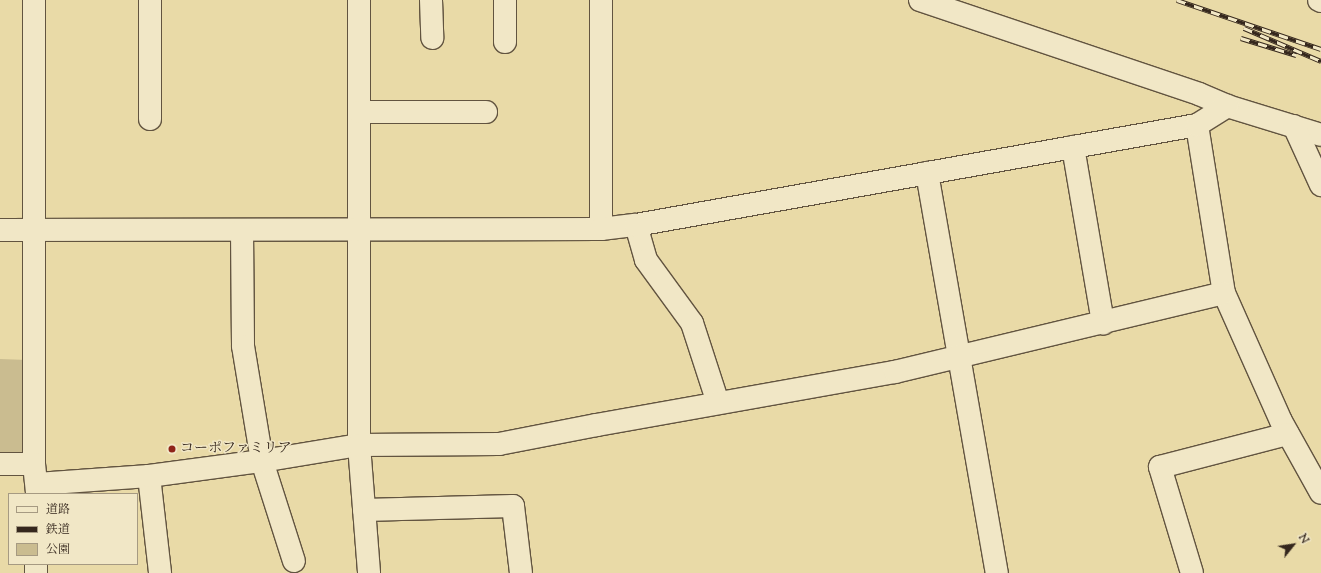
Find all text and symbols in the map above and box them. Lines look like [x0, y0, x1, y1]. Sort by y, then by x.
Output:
place label: コーポファミリア [180, 441, 292, 457]
marker: コーポファミリア [167, 444, 177, 454]
legend [8, 493, 138, 565]
text: 道路 [46, 501, 70, 519]
text: 鉄道 [46, 521, 70, 539]
north arrow [1273, 525, 1313, 565]
text: N [1294, 531, 1313, 547]
text: 公園 [46, 541, 70, 559]

